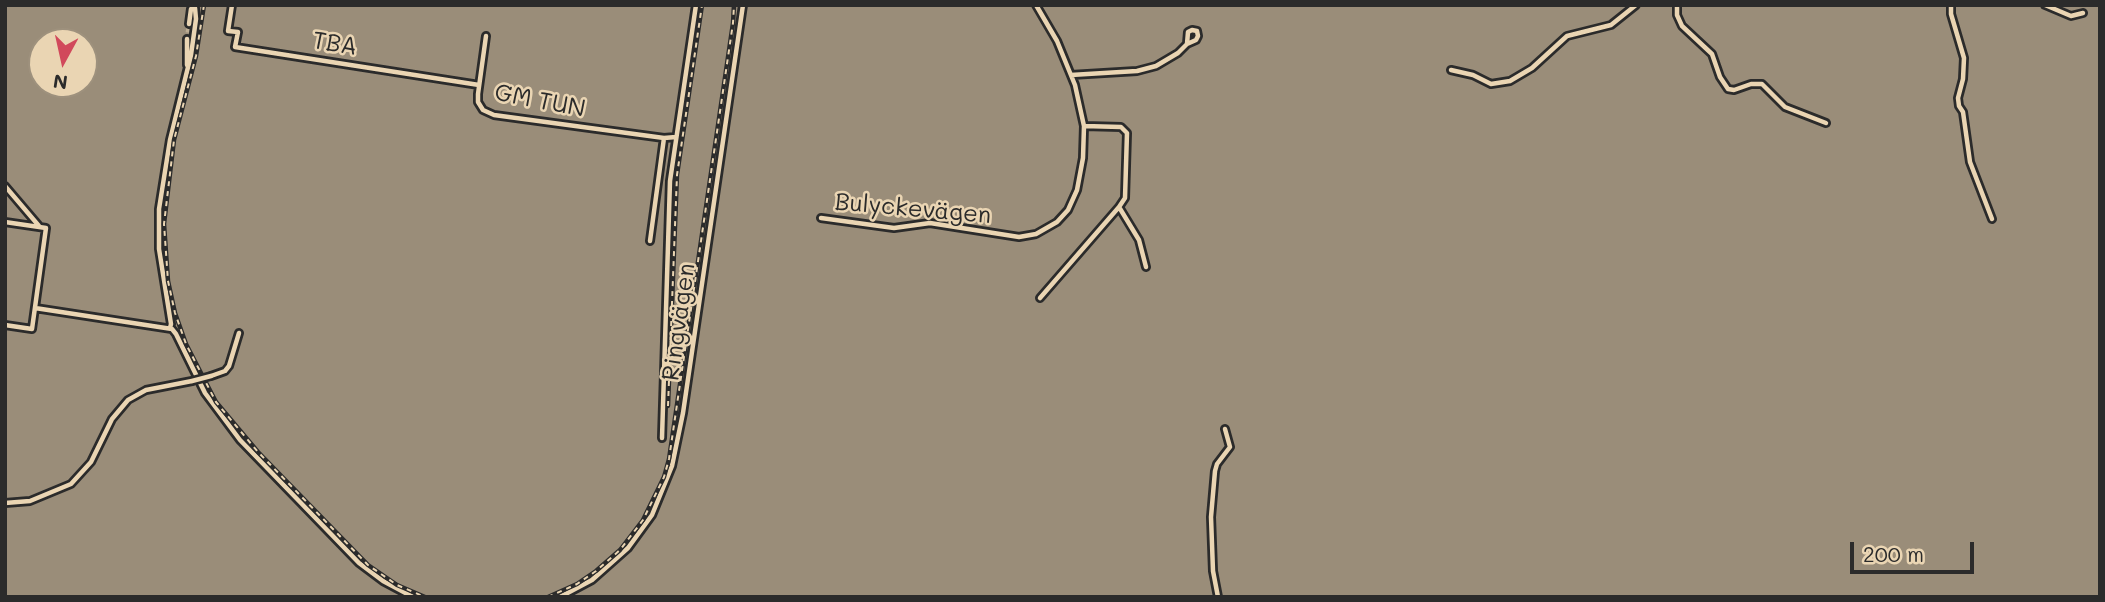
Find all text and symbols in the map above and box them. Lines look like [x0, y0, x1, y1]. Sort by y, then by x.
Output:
street label: TBA [311, 26, 359, 62]
north arrow [28, 28, 98, 98]
text: N [51, 69, 69, 96]
street label: GM TUN [492, 78, 588, 124]
street label: Bulyckevägen [834, 188, 992, 230]
street label: Ringvägen [656, 261, 702, 383]
scale bar [1853, 528, 1977, 572]
text: 200 m [1863, 540, 1924, 567]

